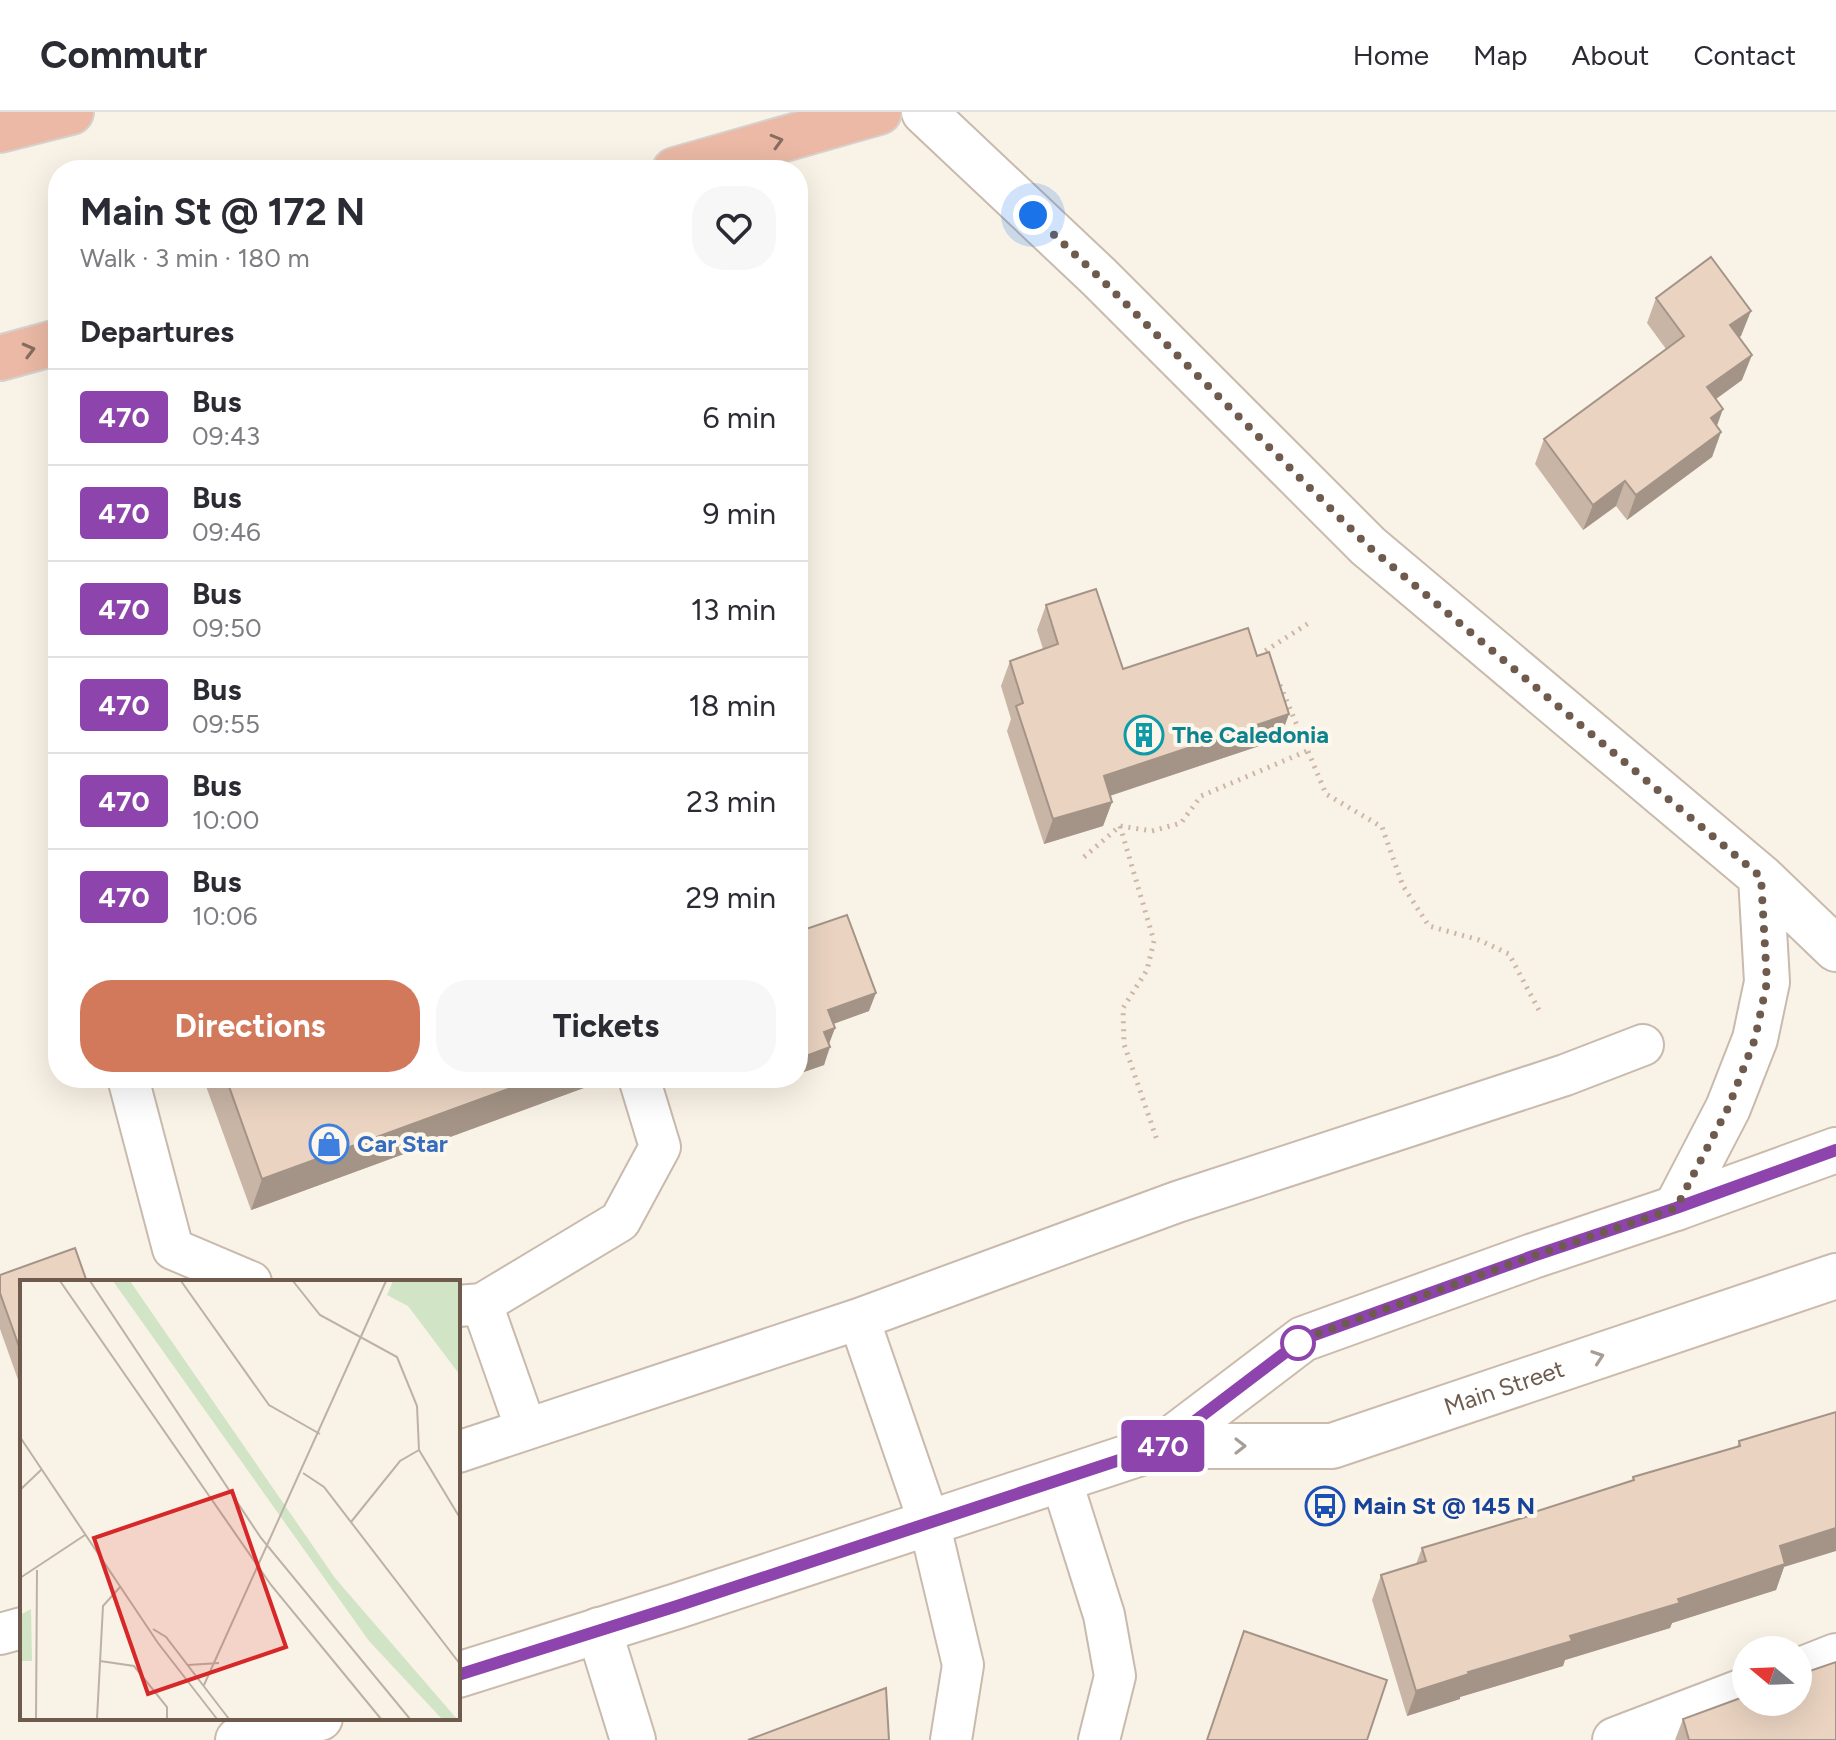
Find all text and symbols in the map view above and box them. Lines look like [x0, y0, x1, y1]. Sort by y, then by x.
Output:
text: Commutr [40, 32, 207, 78]
text: Home [1353, 38, 1429, 72]
text: Map [1473, 38, 1528, 72]
text: About [1572, 38, 1649, 72]
text: Contact [1693, 38, 1796, 72]
one-way arrow [770, 134, 784, 150]
button: heart [692, 186, 776, 270]
text: Main St @ 172 N [80, 189, 365, 235]
your location [1013, 195, 1053, 235]
text: Walk · 3 min · 180 m [80, 242, 310, 274]
text: Departures [80, 313, 234, 350]
one-way arrow [22, 343, 35, 359]
text: Bus [192, 383, 241, 420]
text: 6 min [702, 399, 776, 436]
text: 470 [98, 400, 150, 434]
text: 09:43 [192, 420, 260, 452]
text: Bus [192, 479, 241, 516]
text: 9 min [702, 495, 776, 532]
text: 470 [98, 496, 150, 530]
text: 09:46 [192, 516, 261, 548]
text: Bus [192, 575, 241, 612]
text: 13 min [691, 591, 776, 628]
text: 470 [98, 592, 150, 626]
text: 09:50 [192, 612, 262, 644]
text: Bus [192, 671, 241, 708]
text: 18 min [689, 687, 776, 724]
text: 470 [98, 688, 150, 722]
text: 09:55 [192, 708, 260, 740]
building icon: The Caledonia [1123, 714, 1165, 756]
place label: The Caledonia [1172, 720, 1329, 749]
text: Bus [192, 767, 241, 804]
text: 23 min [686, 783, 776, 820]
text: 470 [98, 784, 150, 818]
text: 10:00 [192, 804, 259, 836]
text: Bus [192, 863, 241, 900]
text: 29 min [686, 879, 776, 916]
text: 470 [98, 880, 150, 914]
text: 10:06 [192, 900, 257, 932]
button: Directions [80, 980, 420, 1072]
button: Tickets [436, 980, 776, 1072]
shop icon: Car Star [308, 1123, 350, 1165]
place label: Car Star [357, 1129, 448, 1158]
inset map [20, 1280, 460, 1720]
unlabelled marker [1281, 1326, 1315, 1360]
one-way arrow [1590, 1351, 1604, 1367]
street label: Main Street [1440, 1354, 1568, 1421]
line badge: 470 [1117, 1420, 1209, 1472]
text: 470 [1137, 1429, 1189, 1463]
one-way arrow [1234, 1437, 1247, 1455]
bus stop icon: Main St @ 145 N [1304, 1485, 1346, 1527]
place label: Main St @ 145 N [1353, 1491, 1535, 1520]
north arrow [1732, 1636, 1812, 1716]
map controls [1732, 1636, 1812, 1716]

